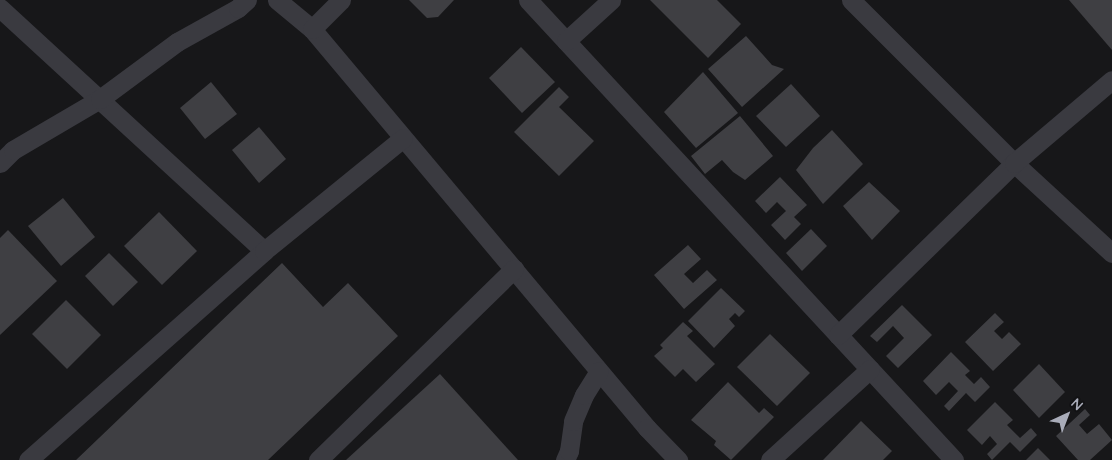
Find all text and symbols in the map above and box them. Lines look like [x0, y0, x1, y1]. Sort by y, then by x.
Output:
north arrow [1042, 390, 1092, 440]
text: N [1067, 394, 1087, 414]

